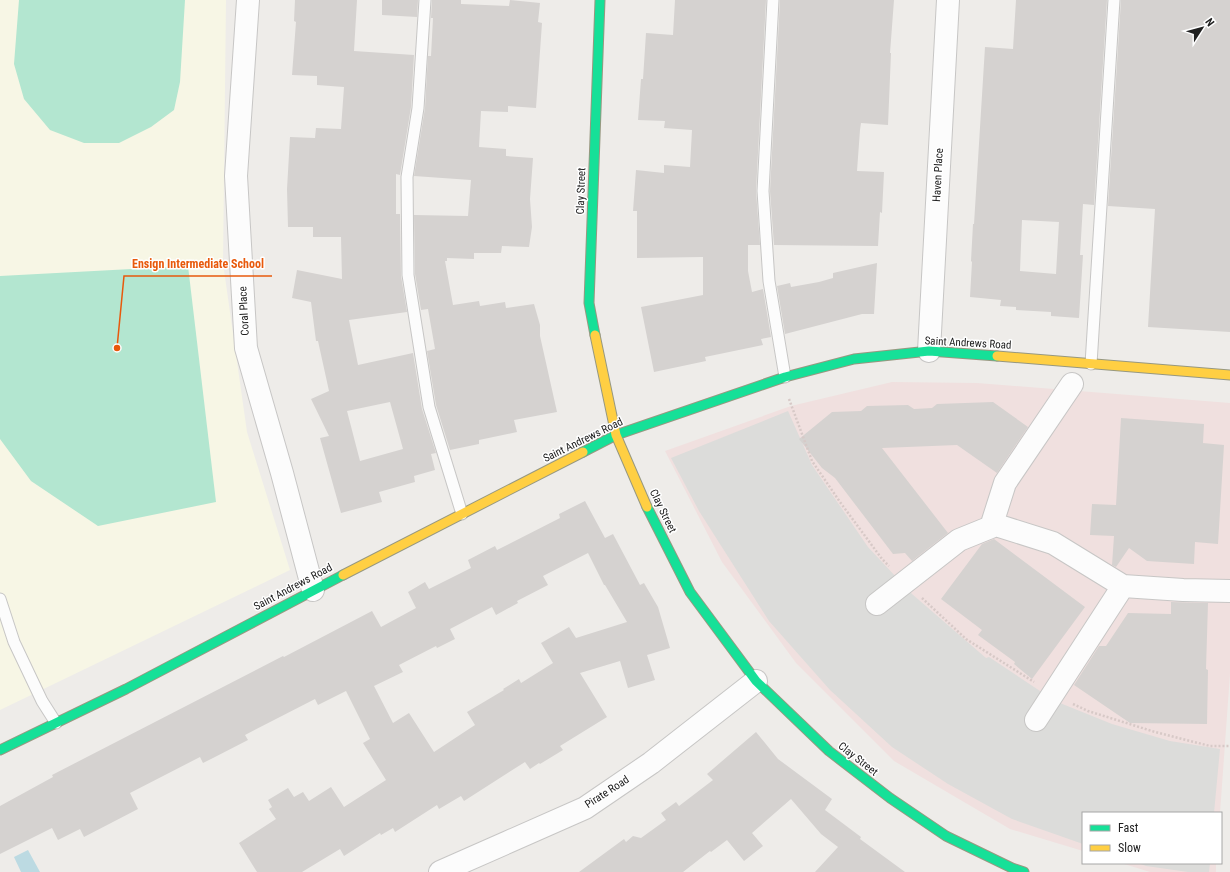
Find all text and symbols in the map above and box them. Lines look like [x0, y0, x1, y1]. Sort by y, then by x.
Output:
north arrow [1182, 8, 1222, 48]
text: N [1202, 16, 1217, 29]
street label: Haven Place [930, 148, 946, 202]
street label: Clay Street [574, 167, 588, 215]
callout: Ensign Intermediate School [124, 252, 272, 276]
text: Ensign Intermediate School [132, 257, 264, 271]
street label: Coral Place [236, 286, 252, 336]
street label: Saint Andrews Road [924, 334, 1012, 352]
street label: Saint Andrews Road [541, 415, 625, 465]
street label: Clay Street [647, 487, 679, 535]
street label: Saint Andrews Road [252, 561, 334, 613]
street label: Clay Street [836, 739, 880, 779]
street label: Pirate Road [582, 773, 632, 811]
legend [1082, 812, 1222, 864]
text: Fast [1118, 821, 1139, 835]
text: Slow [1118, 841, 1141, 855]

